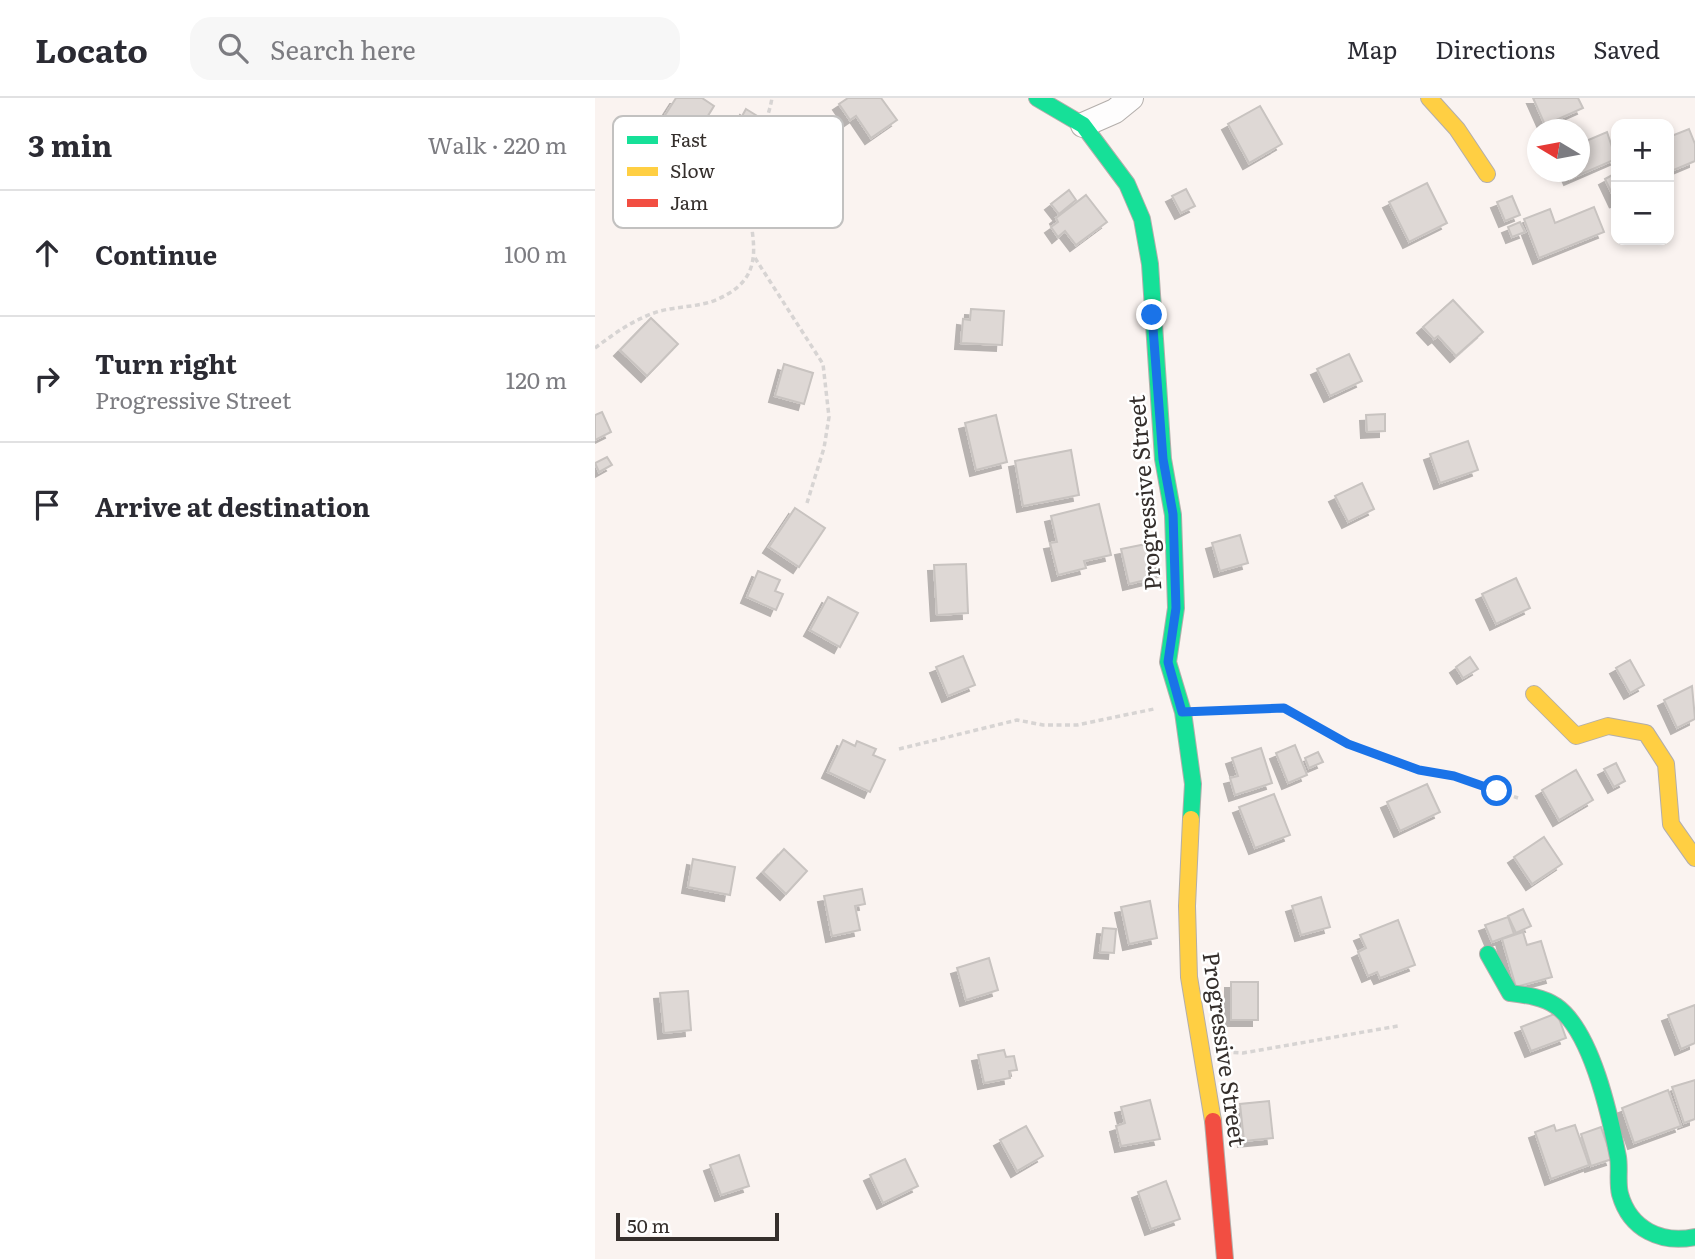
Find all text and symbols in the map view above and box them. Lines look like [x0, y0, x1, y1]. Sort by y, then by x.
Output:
search box [190, 17, 680, 80]
text: Locato [35, 24, 148, 73]
icon: search [214, 29, 252, 67]
text: Search here [270, 29, 416, 68]
text: Map [1346, 31, 1397, 66]
text: Directions [1435, 31, 1555, 66]
text: Saved [1593, 31, 1660, 66]
legend [613, 116, 843, 228]
north arrow [1527, 119, 1590, 182]
map controls [1611, 119, 1674, 245]
button: + [1611, 119, 1674, 182]
text: 3 min [28, 122, 112, 166]
text: Fast [670, 125, 707, 153]
text: Walk · 220 m [428, 127, 567, 161]
text: Slow [670, 156, 715, 184]
button: − [1611, 182, 1674, 245]
text: Jam [670, 188, 708, 216]
icon: ahead [28, 234, 66, 272]
text: Continue [95, 234, 217, 273]
text: 100 m [504, 236, 567, 270]
route end [1136, 299, 1167, 330]
text: Turn right [95, 343, 237, 382]
icon: right [28, 360, 66, 398]
text: 120 m [506, 362, 567, 396]
text: Progressive Street [95, 382, 291, 416]
street label: Progressive Street [1117, 393, 1168, 592]
icon: arrive [28, 486, 66, 524]
text: Arrive at destination [95, 486, 370, 525]
route start [1481, 775, 1512, 806]
street label: Progressive Street [1196, 949, 1257, 1149]
scale bar [616, 1210, 779, 1242]
text: 50 m [627, 1211, 670, 1239]

